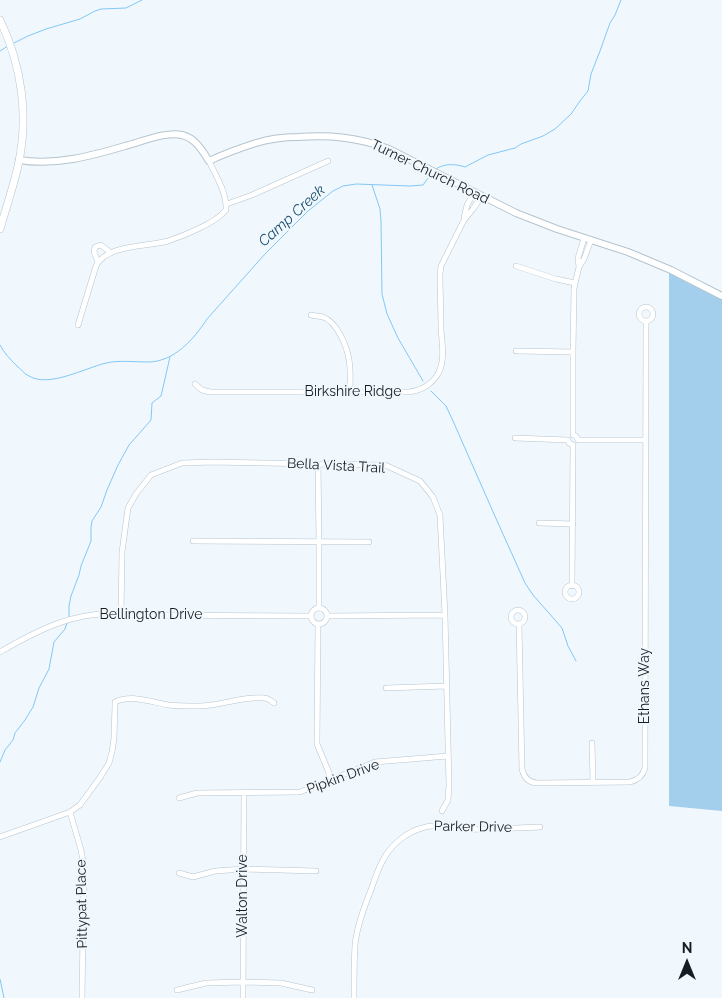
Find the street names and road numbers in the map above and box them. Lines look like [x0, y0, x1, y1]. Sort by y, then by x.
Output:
street label: Turner Church Road [368, 136, 492, 208]
street label: Birkshire Ridge [305, 384, 401, 400]
street label: Bella Vista Trail [287, 455, 385, 477]
street label: Bellington Drive [99, 607, 203, 623]
street label: Ethans Way [637, 648, 653, 724]
street label: Pipkin Drive [304, 756, 382, 798]
street label: Parker Drive [434, 818, 512, 836]
street label: Walton Drive [235, 854, 251, 938]
street label: Pittypat Place [73, 859, 91, 949]

